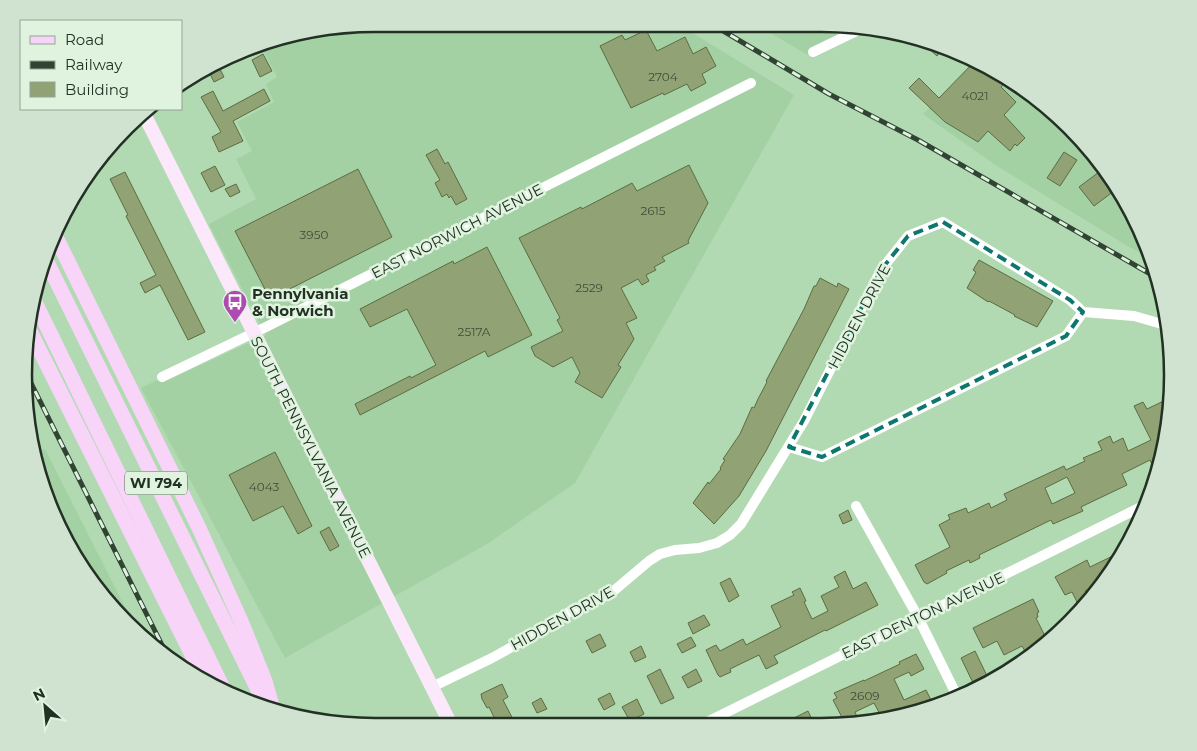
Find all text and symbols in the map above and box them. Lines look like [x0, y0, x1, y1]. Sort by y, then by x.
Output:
legend [20, 20, 182, 110]
text: Road [65, 30, 104, 49]
text: Railway [65, 55, 123, 74]
house number: 2704 [648, 69, 678, 84]
text: Building [65, 80, 129, 99]
house number: 4021 [961, 88, 989, 103]
street label: EAST NORWICH AVENUE [368, 179, 546, 283]
house number: 2615 [640, 203, 666, 218]
house number: 3950 [300, 227, 328, 242]
street label: HIDDEN DRIVE [824, 261, 894, 371]
house number: 2529 [575, 280, 603, 295]
place label: Pennylvania & Norwich [252, 284, 348, 320]
bus stop icon: Pennylvania & Norwich [222, 289, 248, 323]
house number: 2517A [458, 324, 491, 339]
street label: SOUTH PENNSYLVANIA AVENUE [247, 333, 375, 561]
road number: WI 794 [125, 472, 187, 494]
house number: 4043 [249, 479, 279, 494]
street label: EAST DENTON AVENUE [838, 567, 1008, 663]
street label: HIDDEN DRIVE [507, 582, 617, 654]
north arrow [20, 681, 70, 731]
text: N [30, 684, 48, 705]
house number: 2609 [850, 688, 880, 703]

